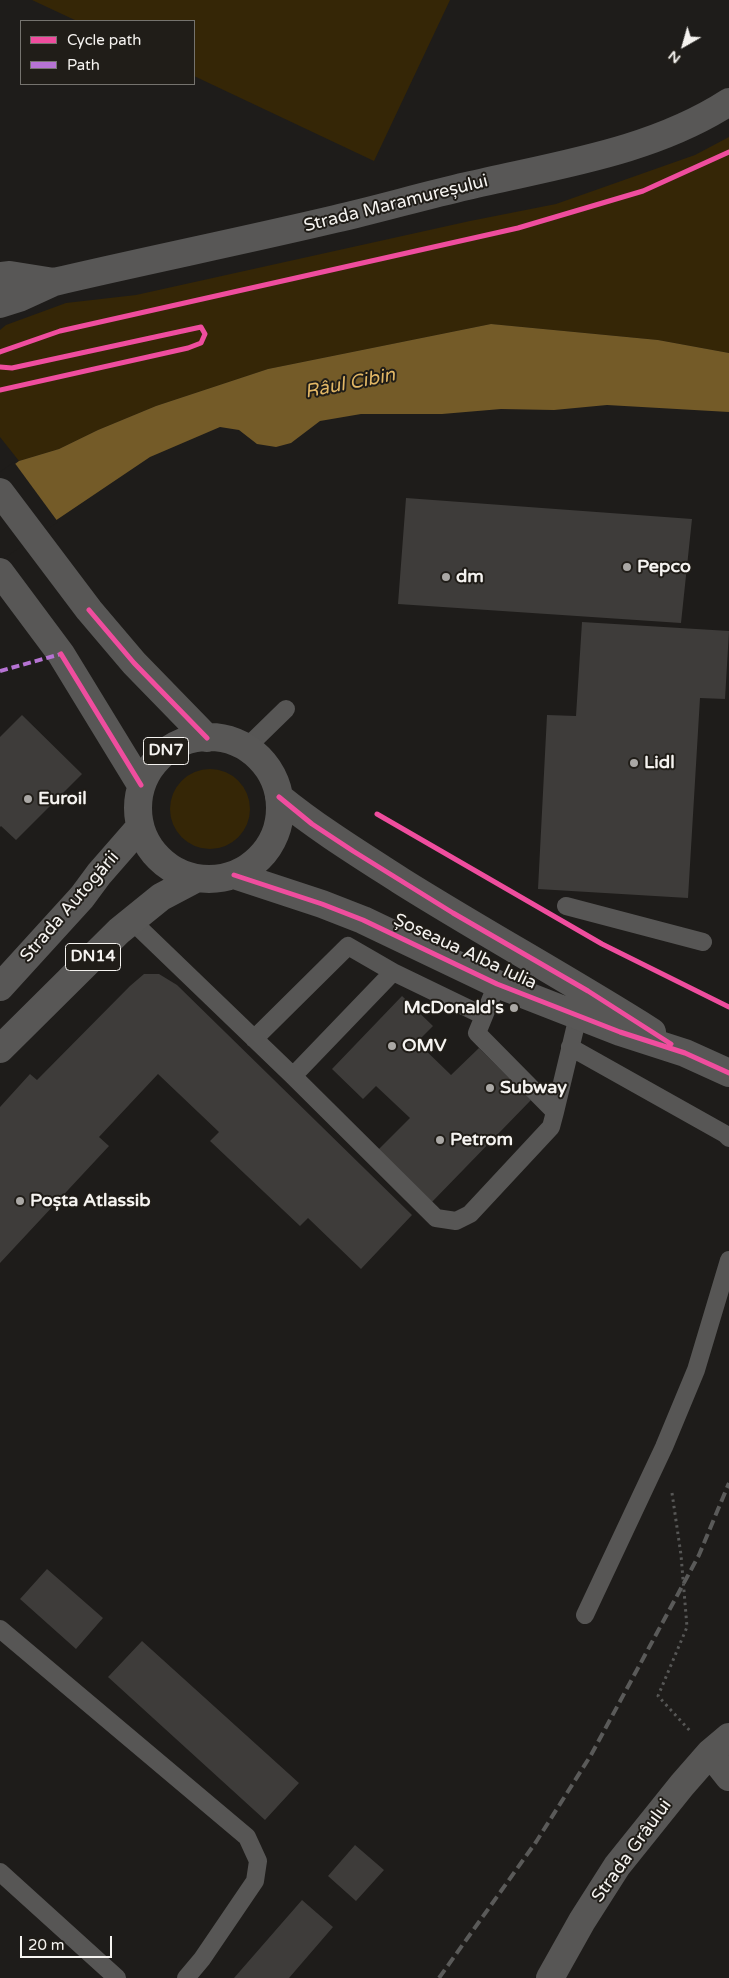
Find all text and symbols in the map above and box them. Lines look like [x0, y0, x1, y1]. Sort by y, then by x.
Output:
legend [20, 20, 195, 85]
north arrow [659, 20, 709, 70]
text: Cycle path [67, 31, 141, 49]
text: N [665, 47, 684, 67]
text: Path [67, 56, 100, 74]
street label: Strada Maramureșului [302, 171, 490, 237]
water label: Râul Cibin [303, 364, 397, 404]
place label: Pepco [637, 556, 691, 578]
marker: Pepco [621, 561, 633, 573]
place label: dm [456, 566, 484, 588]
marker: dm [440, 571, 452, 583]
road number: DN7 [144, 738, 188, 764]
place label: Lidl [644, 752, 675, 774]
marker: Lidl [628, 757, 640, 769]
place label: Euroil [38, 788, 87, 810]
marker: Euroil [22, 793, 34, 805]
street label: Strada Autogării [16, 847, 124, 967]
street label: Șoseaua Alba Iulia [390, 909, 540, 995]
road number: DN14 [66, 944, 120, 970]
place label: McDonald's [404, 997, 504, 1019]
marker: McDonald's [508, 1002, 520, 1014]
place label: OMV [402, 1035, 446, 1057]
marker: OMV [386, 1040, 398, 1052]
place label: Subway [500, 1077, 567, 1099]
marker: Subway [484, 1082, 496, 1094]
place label: Petrom [450, 1129, 513, 1151]
marker: Petrom [434, 1134, 446, 1146]
place label: Poșta Atlassib [30, 1190, 151, 1212]
marker: Poșta Atlassib [14, 1195, 26, 1207]
street label: Strada Grâului [587, 1795, 677, 1907]
scale bar [22, 1926, 115, 1958]
text: 20 m [28, 1936, 65, 1954]

